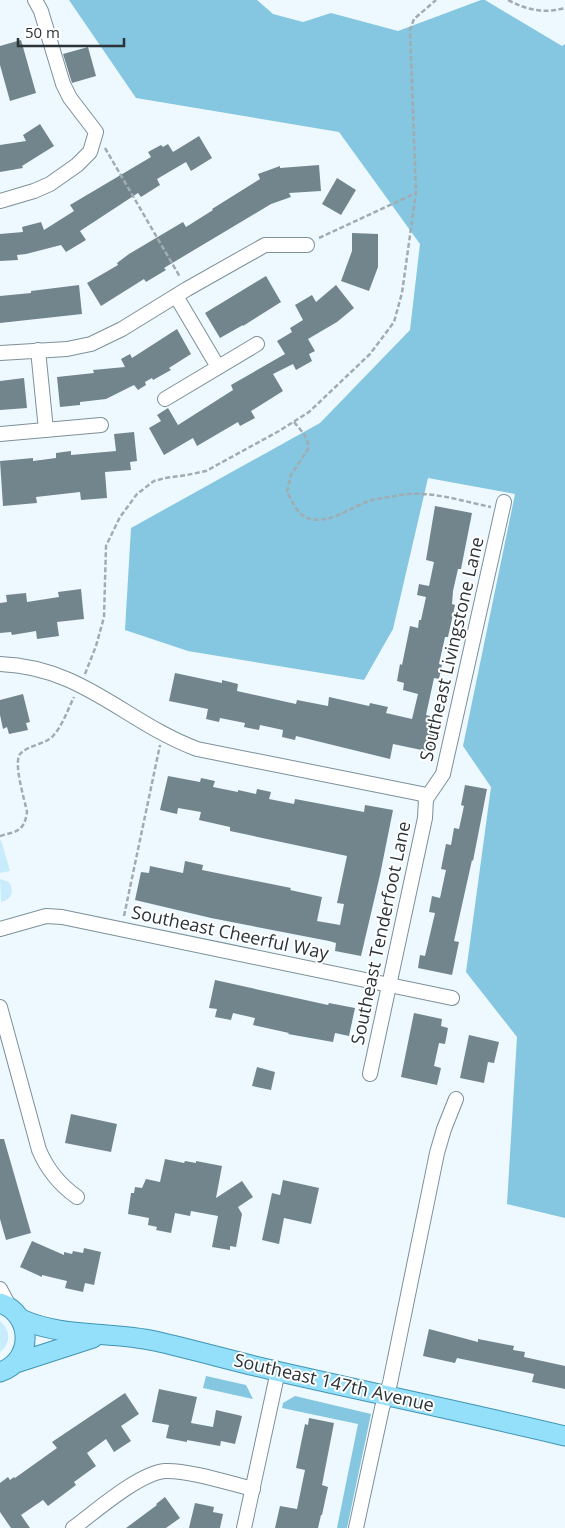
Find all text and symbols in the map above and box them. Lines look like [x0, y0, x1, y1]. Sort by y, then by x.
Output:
scale bar [18, 15, 124, 47]
text: 50 m [25, 22, 60, 42]
street label: Southeast Livingstone Lane [414, 534, 489, 763]
street label: Southeast Tenderfoot Lane [345, 819, 415, 1047]
street label: Southeast Cheerful Way [129, 899, 332, 965]
street label: Southeast 147th Avenue [232, 1347, 437, 1417]

